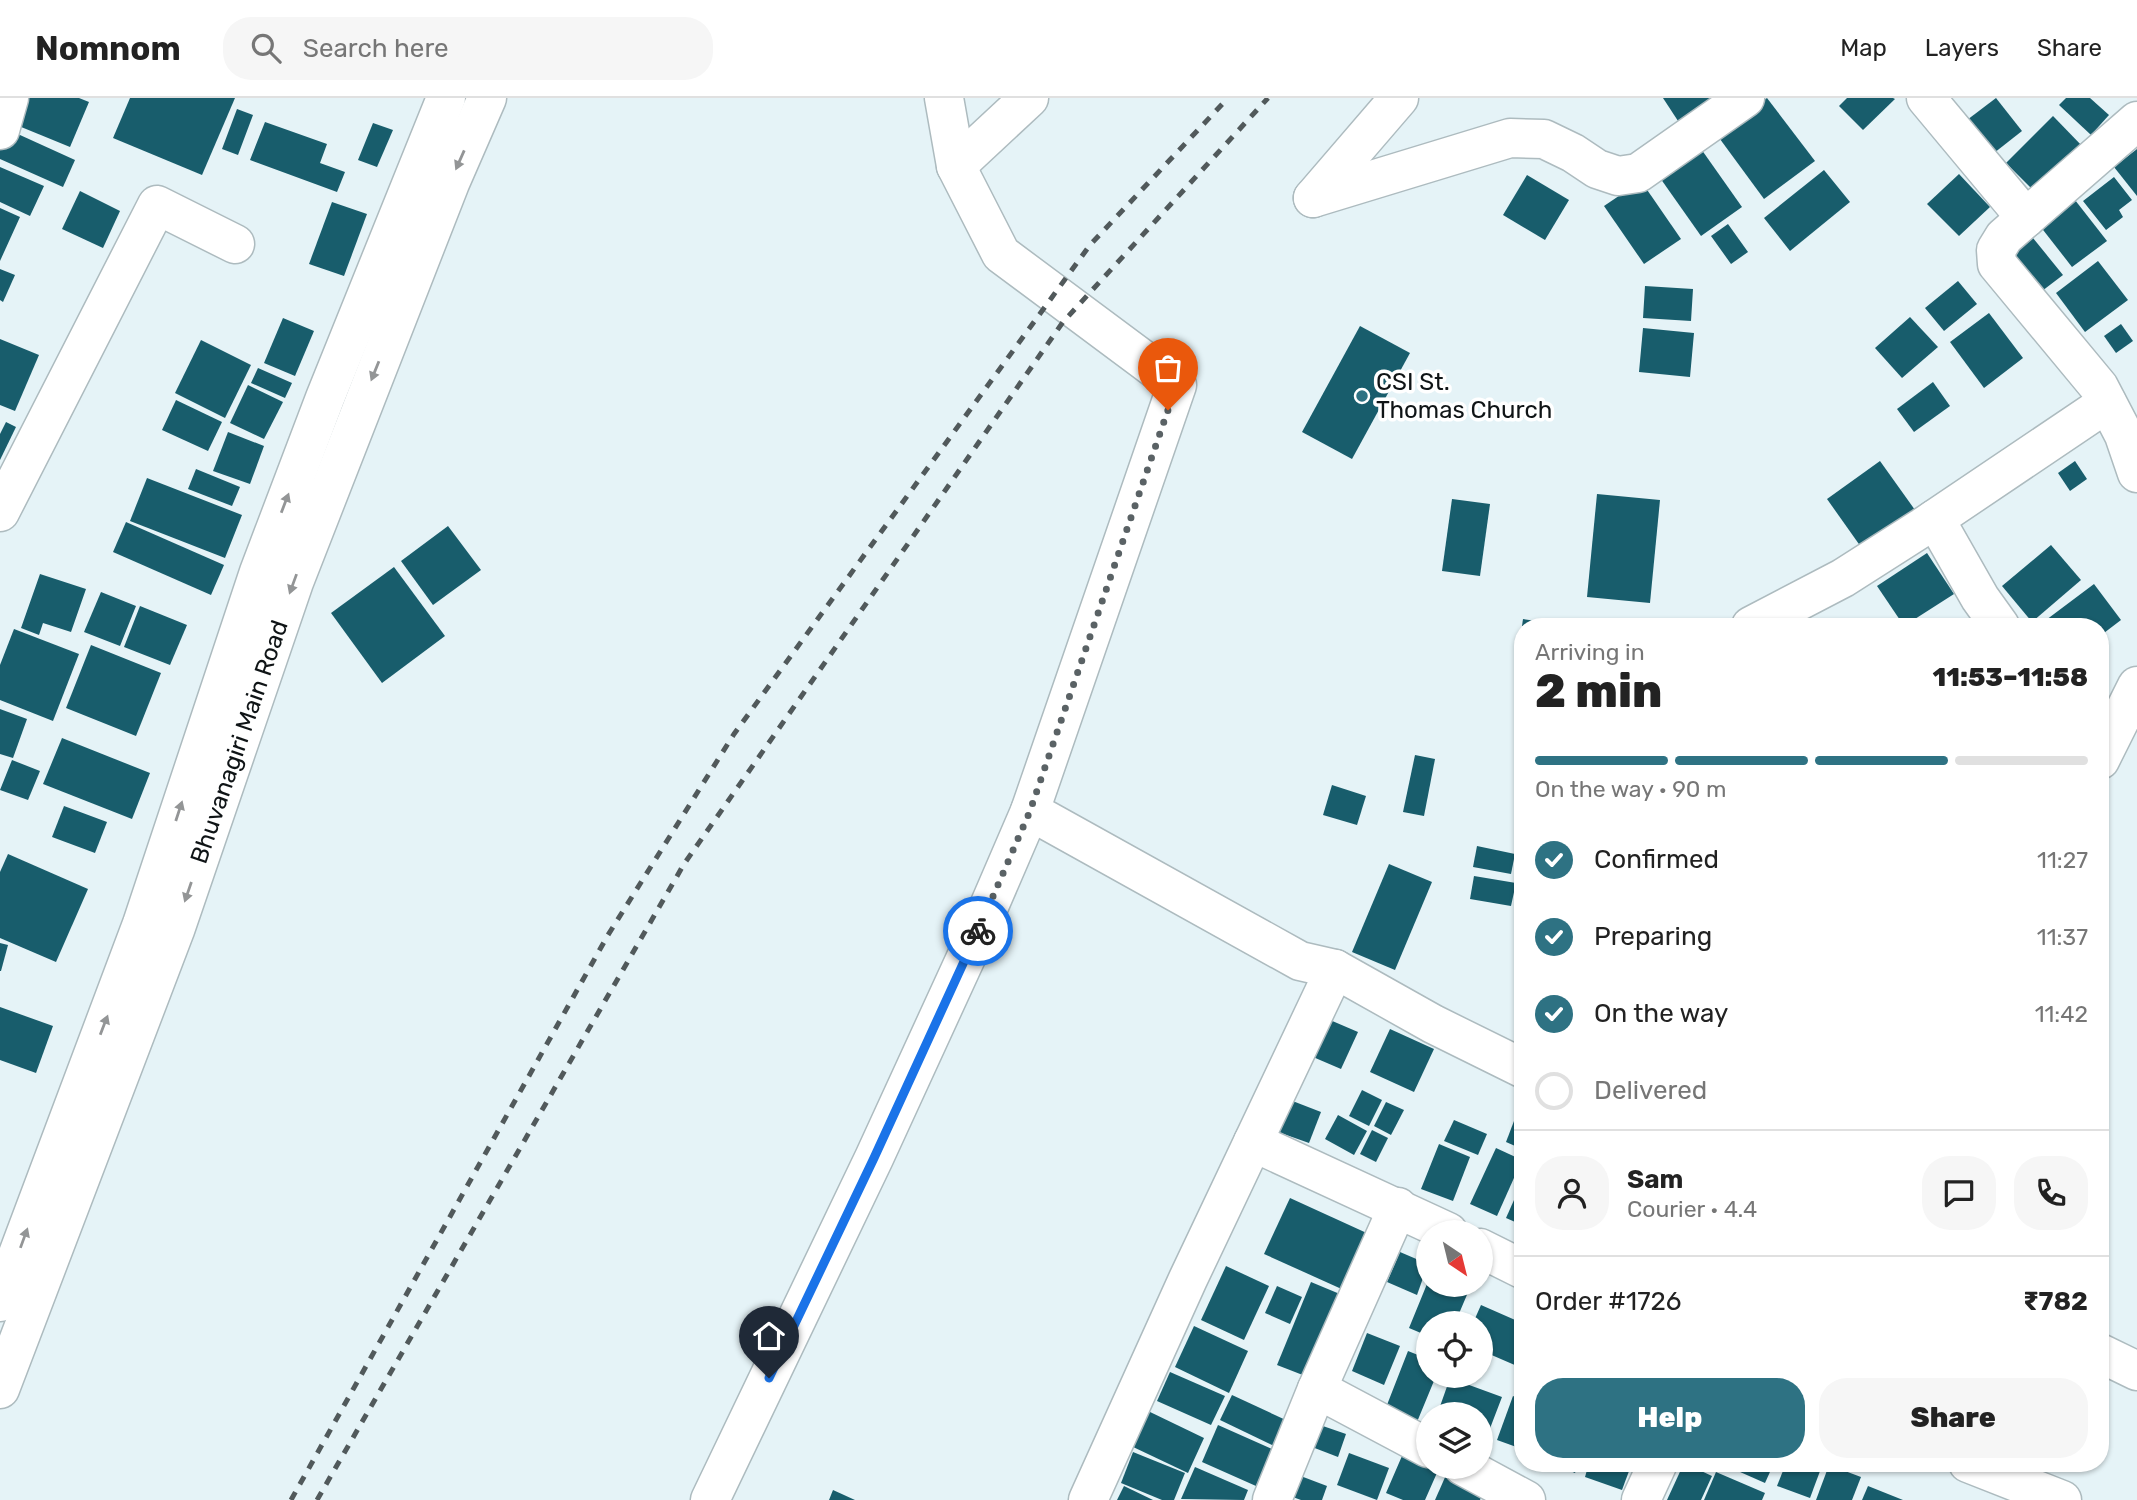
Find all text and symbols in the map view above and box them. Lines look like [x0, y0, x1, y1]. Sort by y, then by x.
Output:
search box [223, 17, 713, 80]
text: Nomnom [35, 29, 181, 68]
icon: search [247, 29, 285, 67]
text: Search here [303, 33, 449, 64]
text: Map [1840, 34, 1887, 62]
text: Layers [1925, 34, 1999, 62]
text: Share [2037, 34, 2102, 62]
one-way arrow [454, 150, 465, 171]
pin [1138, 338, 1198, 410]
icon: bag [1149, 349, 1187, 387]
one-way arrow [369, 361, 380, 382]
place label: CSI St. Thomas Church [1376, 368, 1552, 424]
marker: CSI St. Thomas Church [1354, 388, 1370, 404]
one-way arrow [280, 492, 291, 513]
one-way arrow [287, 573, 298, 594]
street label: Bhuvanagiri Main Road [185, 617, 294, 867]
text: Arriving in [1535, 638, 1645, 666]
text: 11:53–11:58 [1933, 662, 2088, 693]
text: 2 min [1535, 664, 1662, 719]
text: On the way · 90 m [1535, 775, 1726, 803]
one-way arrow [175, 800, 185, 821]
icon: check [1535, 841, 1573, 879]
text: Confirmed [1594, 844, 1719, 875]
text: 11:27 [2037, 846, 2088, 874]
one-way arrow [182, 881, 193, 902]
courier [943, 896, 1013, 966]
icon: bike [959, 912, 997, 950]
icon: check [1535, 918, 1573, 956]
text: Preparing [1594, 921, 1712, 952]
text: 11:37 [2037, 923, 2088, 951]
icon: check [1535, 995, 1573, 1033]
text: On the way [1594, 998, 1728, 1029]
text: 11:42 [2035, 1000, 2088, 1028]
one-way arrow [98, 1015, 109, 1036]
text: Delivered [1594, 1075, 1707, 1106]
button: person [1535, 1156, 1609, 1230]
button: chat [1922, 1156, 1996, 1230]
button: phone [2014, 1156, 2088, 1230]
text: Sam [1627, 1164, 1683, 1195]
text: Courier · 4.4 [1627, 1195, 1757, 1223]
north arrow [1416, 1220, 1493, 1297]
map controls [1416, 1220, 1493, 1479]
one-way arrow [19, 1228, 30, 1249]
text: Order #1726 [1535, 1286, 1681, 1317]
text: ₹782 [2023, 1286, 2088, 1317]
pin [739, 1306, 799, 1378]
button: locate [1416, 1311, 1493, 1388]
icon: home [750, 1317, 788, 1355]
button: Help [1535, 1378, 1805, 1458]
button: Share [1819, 1378, 2088, 1458]
button: layers [1416, 1402, 1493, 1479]

